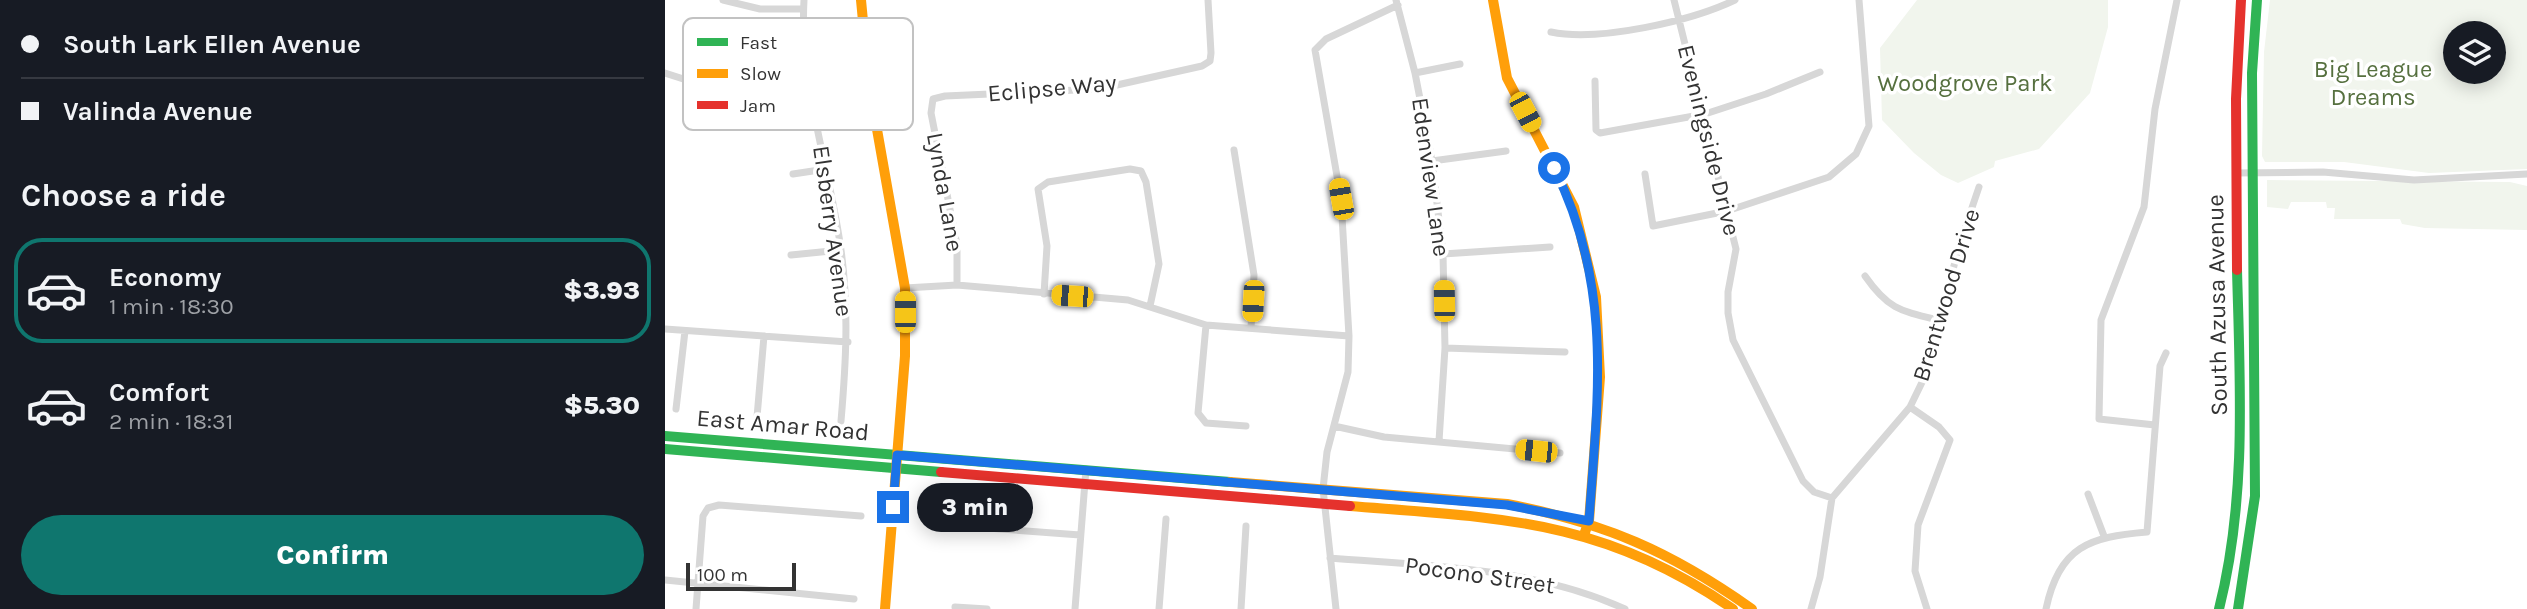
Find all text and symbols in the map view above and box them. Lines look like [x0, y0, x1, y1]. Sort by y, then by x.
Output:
legend [683, 18, 913, 130]
map controls [2443, 21, 2506, 84]
button: layers [2443, 21, 2506, 84]
text: South Lark Ellen Avenue [63, 29, 361, 60]
text: Fast [740, 32, 777, 54]
street label: Eveningside Drive [1672, 42, 1746, 238]
park label: Big League Dreams [2314, 55, 2432, 111]
text: Slow [740, 63, 781, 85]
street label: Eclipse Way [986, 68, 1118, 108]
park label: Woodgrove Park [1877, 69, 2053, 97]
car [1506, 89, 1545, 135]
text: Jam [740, 95, 776, 117]
text: Valinda Avenue [63, 96, 253, 127]
street label: Edenview Lane [1406, 96, 1456, 258]
street label: Lynda Lane [921, 130, 969, 254]
street label: Elsberry Avenue [807, 144, 859, 318]
route start [1538, 152, 1570, 184]
car [1328, 176, 1355, 222]
text: Choose a ride [21, 177, 226, 214]
street label: South Azusa Avenue [2201, 194, 2233, 416]
street label: Brentwood Drive [1906, 205, 1986, 385]
icon: car [25, 259, 88, 322]
text: Economy [109, 262, 221, 293]
text: $3.93 [563, 275, 640, 306]
car [1242, 279, 1265, 323]
car [1434, 280, 1455, 322]
car [1051, 284, 1094, 308]
car [895, 291, 916, 333]
text: 1 min · 18:30 [109, 293, 234, 320]
icon: car [25, 374, 88, 437]
text: Comfort [109, 377, 210, 408]
text: $5.30 [564, 390, 640, 421]
street label: East Amar Road [696, 404, 870, 446]
text: 2 min · 18:31 [109, 408, 233, 435]
car [1515, 438, 1558, 464]
callout: 3 min [917, 482, 1033, 532]
route end [877, 491, 909, 523]
text: 3 min [942, 494, 1008, 521]
button: Confirm [21, 515, 644, 595]
street label: Pocono Street [1403, 551, 1557, 599]
scale bar [686, 560, 796, 592]
text: 100 m [697, 564, 748, 586]

